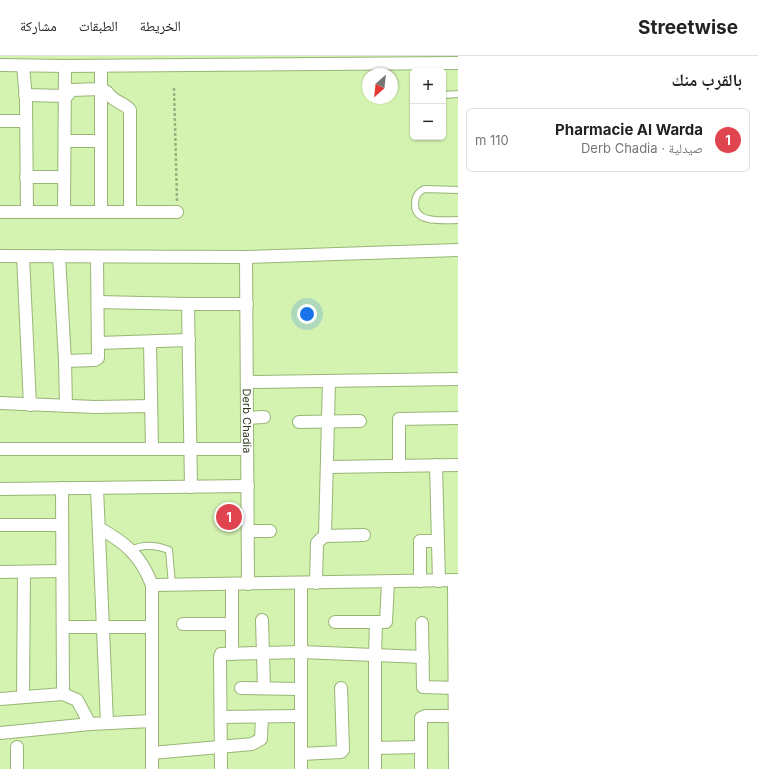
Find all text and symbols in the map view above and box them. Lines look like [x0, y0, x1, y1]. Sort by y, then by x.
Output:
text: Streetwise [638, 16, 738, 39]
text: مشاركة [20, 17, 57, 34]
text: الطبقات [79, 17, 118, 34]
text: الخريطة [140, 17, 181, 34]
north arrow [362, 68, 398, 104]
map controls [410, 68, 446, 140]
button: + [410, 68, 446, 104]
text: بالقرب منك [672, 70, 742, 90]
button: − [410, 104, 446, 140]
text: Pharmacie Al Warda [555, 120, 703, 139]
text: 110 m [475, 132, 509, 148]
text: 1 [725, 132, 731, 148]
text: صيدلية · Derb Chadia [581, 140, 703, 156]
your location [297, 304, 317, 324]
street label: Derb Chadia [240, 389, 254, 453]
pin: 1 [216, 502, 242, 532]

